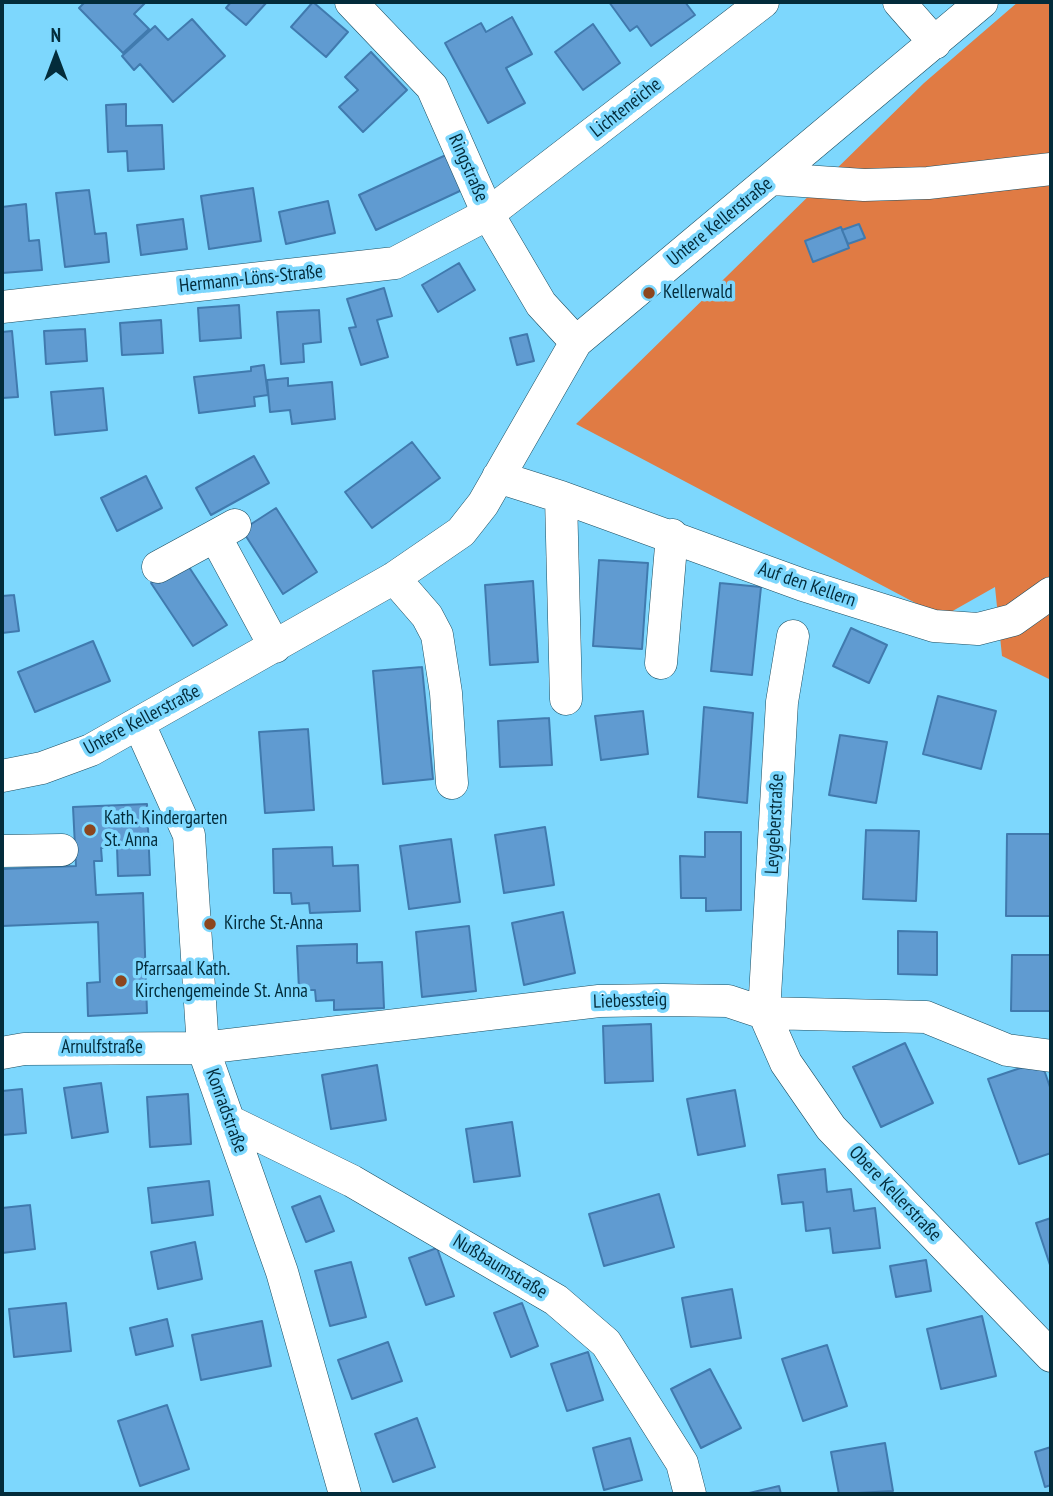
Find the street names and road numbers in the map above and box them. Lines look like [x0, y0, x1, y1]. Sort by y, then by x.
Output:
street label: Lichteneiche [586, 73, 666, 143]
street label: Ringstraße [443, 131, 493, 205]
street label: Untere Kellerstraße [663, 173, 777, 271]
street label: Hermann-Löns-Straße [178, 260, 324, 298]
street label: Auf den Kellern [755, 558, 859, 612]
street label: Untere Kellerstraße [80, 680, 204, 760]
street label: Leygeberstraße [761, 773, 789, 875]
street label: Liebessteig [593, 988, 667, 1014]
street label: Arnulfstraße [61, 1037, 143, 1059]
street label: Konradstraße [200, 1066, 252, 1156]
street label: Obere Kellerstraße [844, 1142, 946, 1246]
street label: Nußbaumstraße [449, 1230, 551, 1304]

